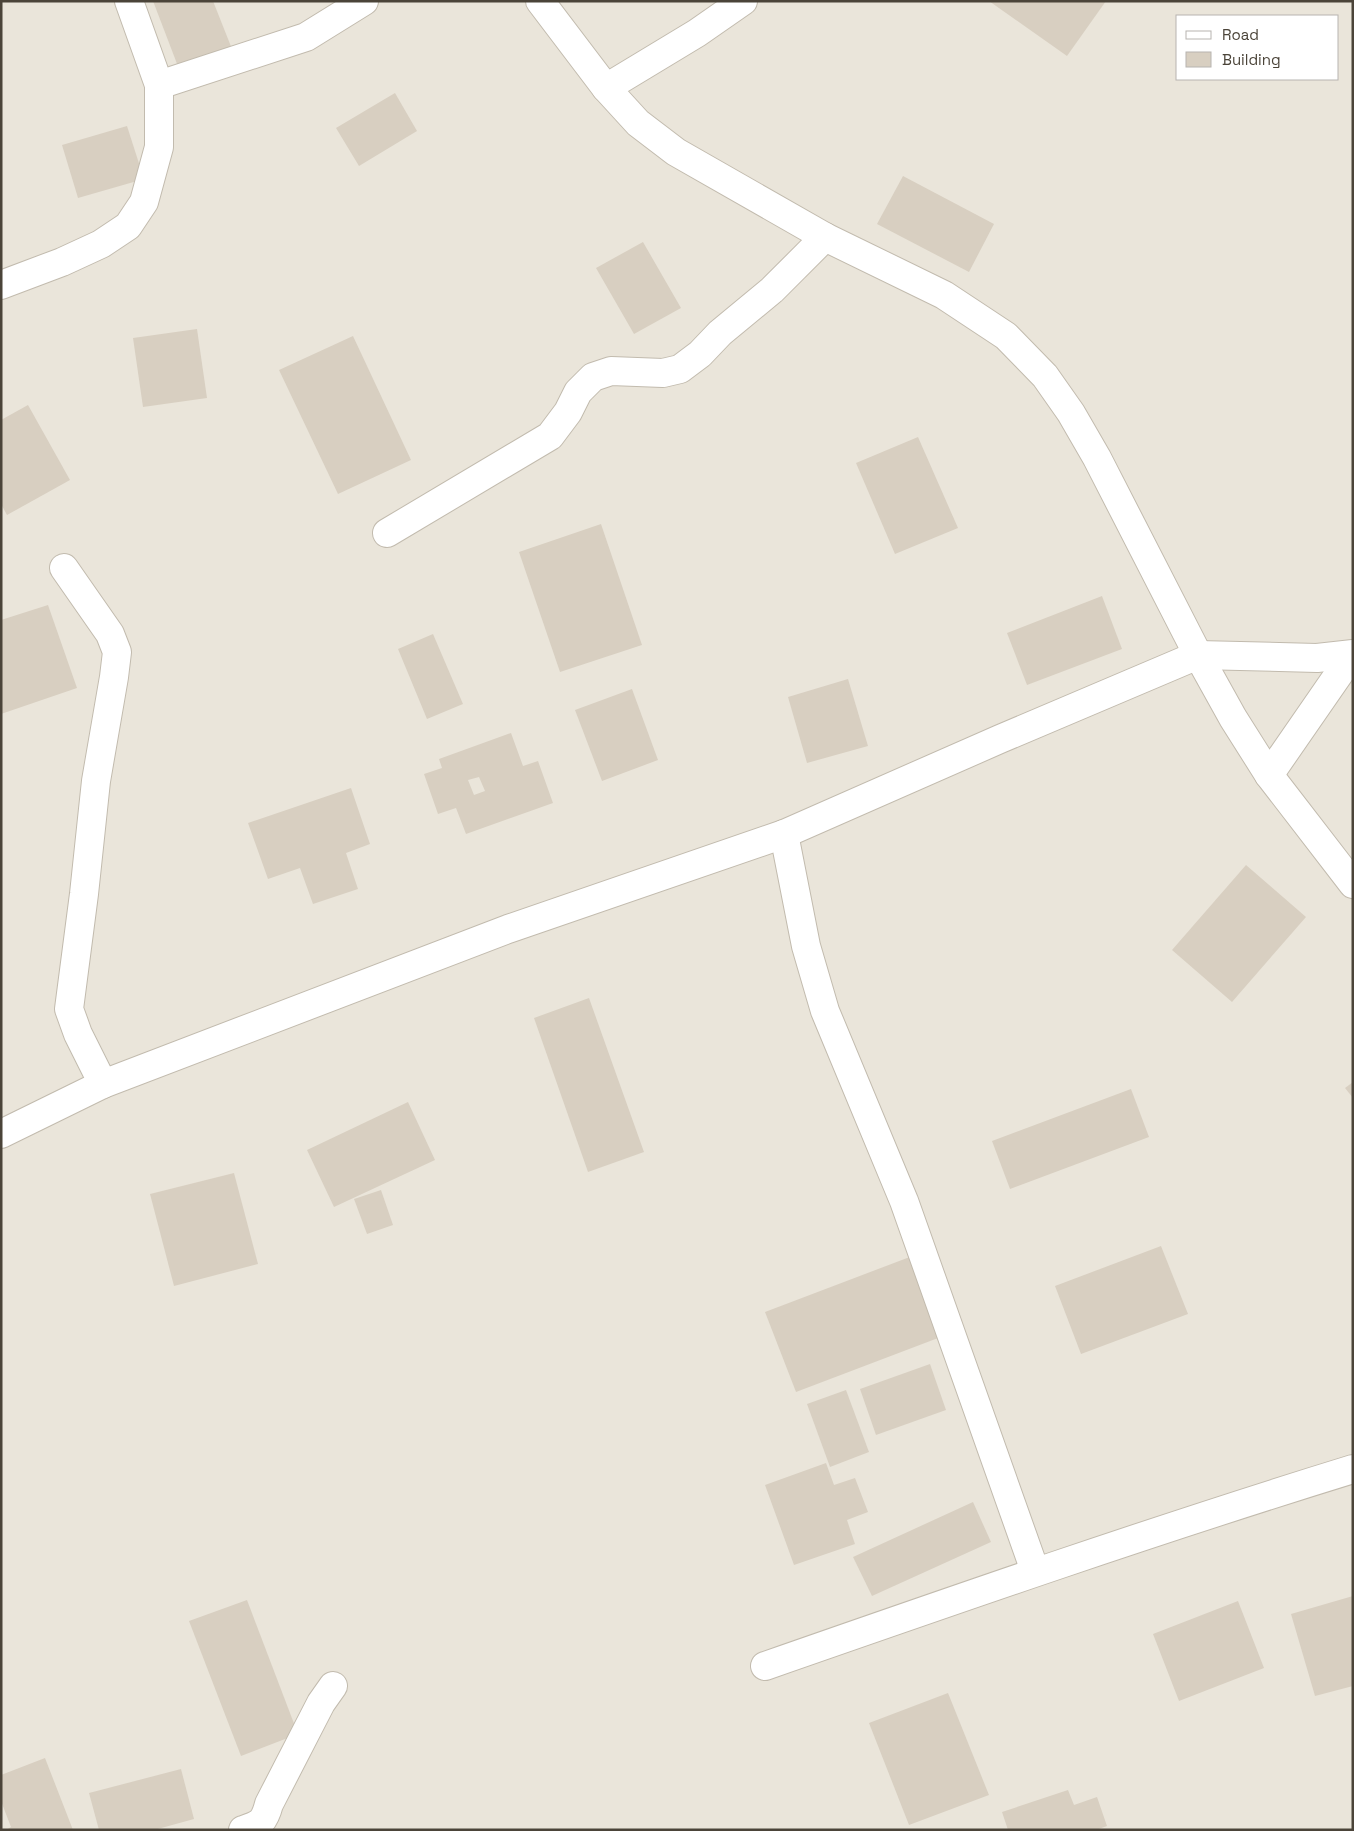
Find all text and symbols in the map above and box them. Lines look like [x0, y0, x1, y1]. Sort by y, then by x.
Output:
legend [1176, 15, 1339, 80]
text: Road [1222, 25, 1259, 44]
text: Building [1222, 50, 1281, 69]

